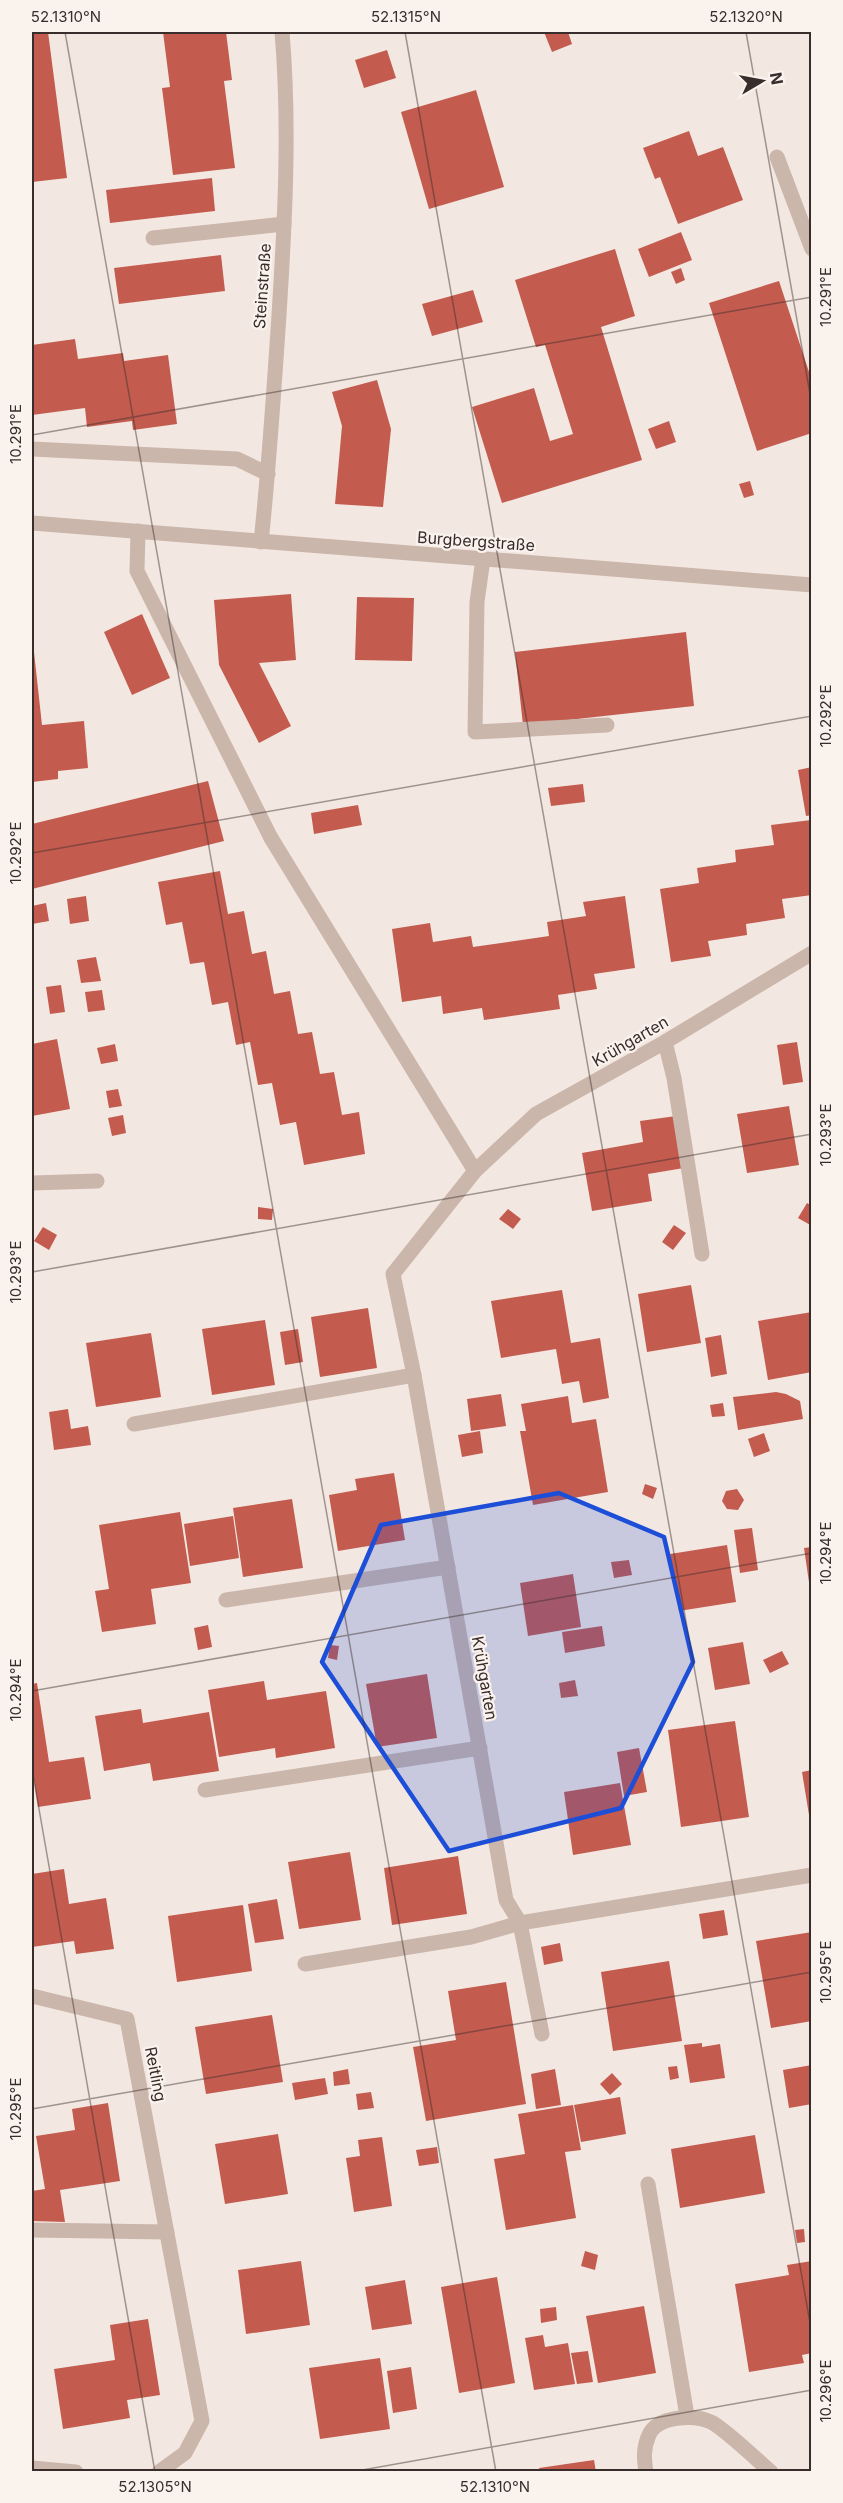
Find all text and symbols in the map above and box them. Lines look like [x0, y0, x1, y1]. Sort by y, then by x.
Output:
text: 52.1310°N [31, 7, 101, 26]
text: 52.1315°N [371, 7, 441, 26]
text: 52.1320°N [709, 7, 783, 26]
north arrow [732, 51, 792, 111]
text: N [766, 71, 788, 86]
street label: Steinstraße [249, 242, 275, 330]
text: 10.291°E [816, 267, 835, 327]
text: 10.291°E [6, 404, 25, 464]
street label: Burgbergstraße [416, 527, 536, 555]
text: 10.292°E [816, 685, 835, 747]
text: 10.292°E [6, 822, 25, 884]
street label: Krühgarten [588, 1011, 672, 1071]
text: 10.293°E [816, 1104, 835, 1166]
text: 10.293°E [6, 1241, 25, 1303]
text: 10.294°E [816, 1521, 835, 1585]
street label: Krühgarten [468, 1635, 502, 1721]
text: 10.294°E [6, 1658, 25, 1722]
text: 10.295°E [816, 1941, 835, 2003]
street label: Reitling [141, 2045, 171, 2103]
text: 10.295°E [6, 2078, 25, 2140]
text: 10.296°E [816, 2359, 835, 2423]
text: 52.1305°N [118, 2477, 192, 2496]
text: 52.1310°N [460, 2477, 530, 2496]

